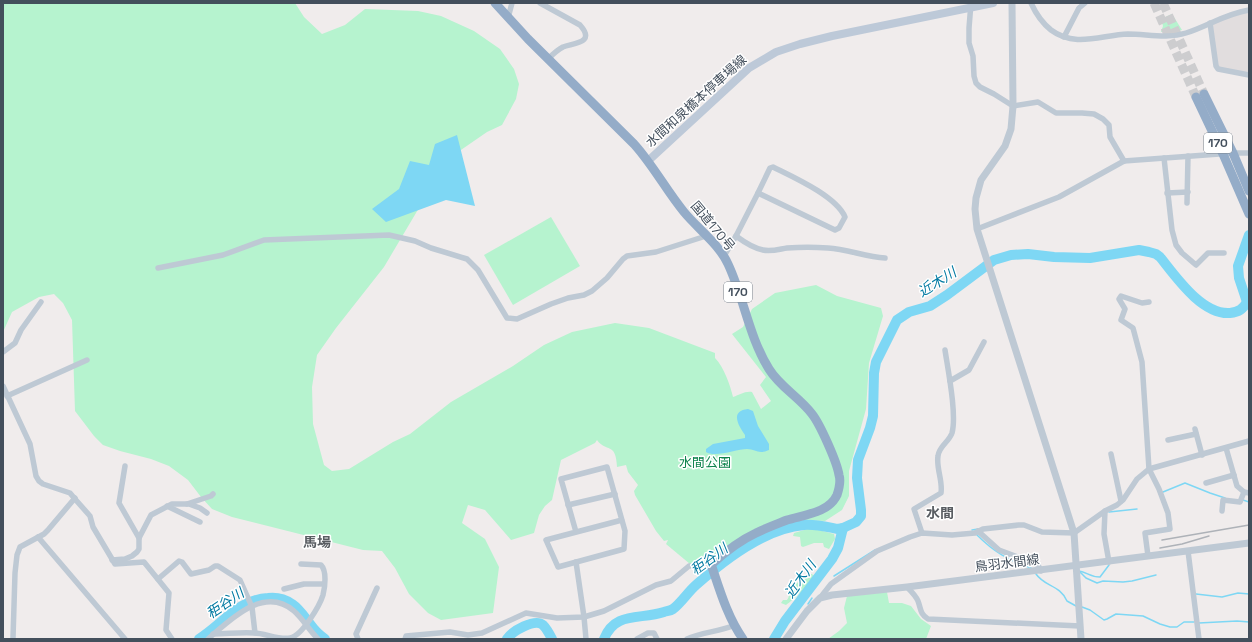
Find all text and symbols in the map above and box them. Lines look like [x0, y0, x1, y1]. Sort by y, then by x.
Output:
street label: 水間和泉橋本停車場線 [642, 51, 750, 151]
road number: 170 [1204, 133, 1232, 153]
street label: 国道170号 [687, 198, 739, 254]
water label: 近木川 [914, 262, 961, 301]
road number: 170 [724, 282, 752, 302]
park label: 水間公園 [679, 454, 731, 471]
district label: 水間 [926, 504, 954, 522]
district label: 馬場 [303, 533, 331, 551]
water label: 秬谷川 [687, 538, 733, 579]
street label: 鳥羽水間線 [974, 551, 1040, 575]
water label: 近木川 [780, 555, 821, 601]
water label: 秬谷川 [203, 583, 249, 622]

